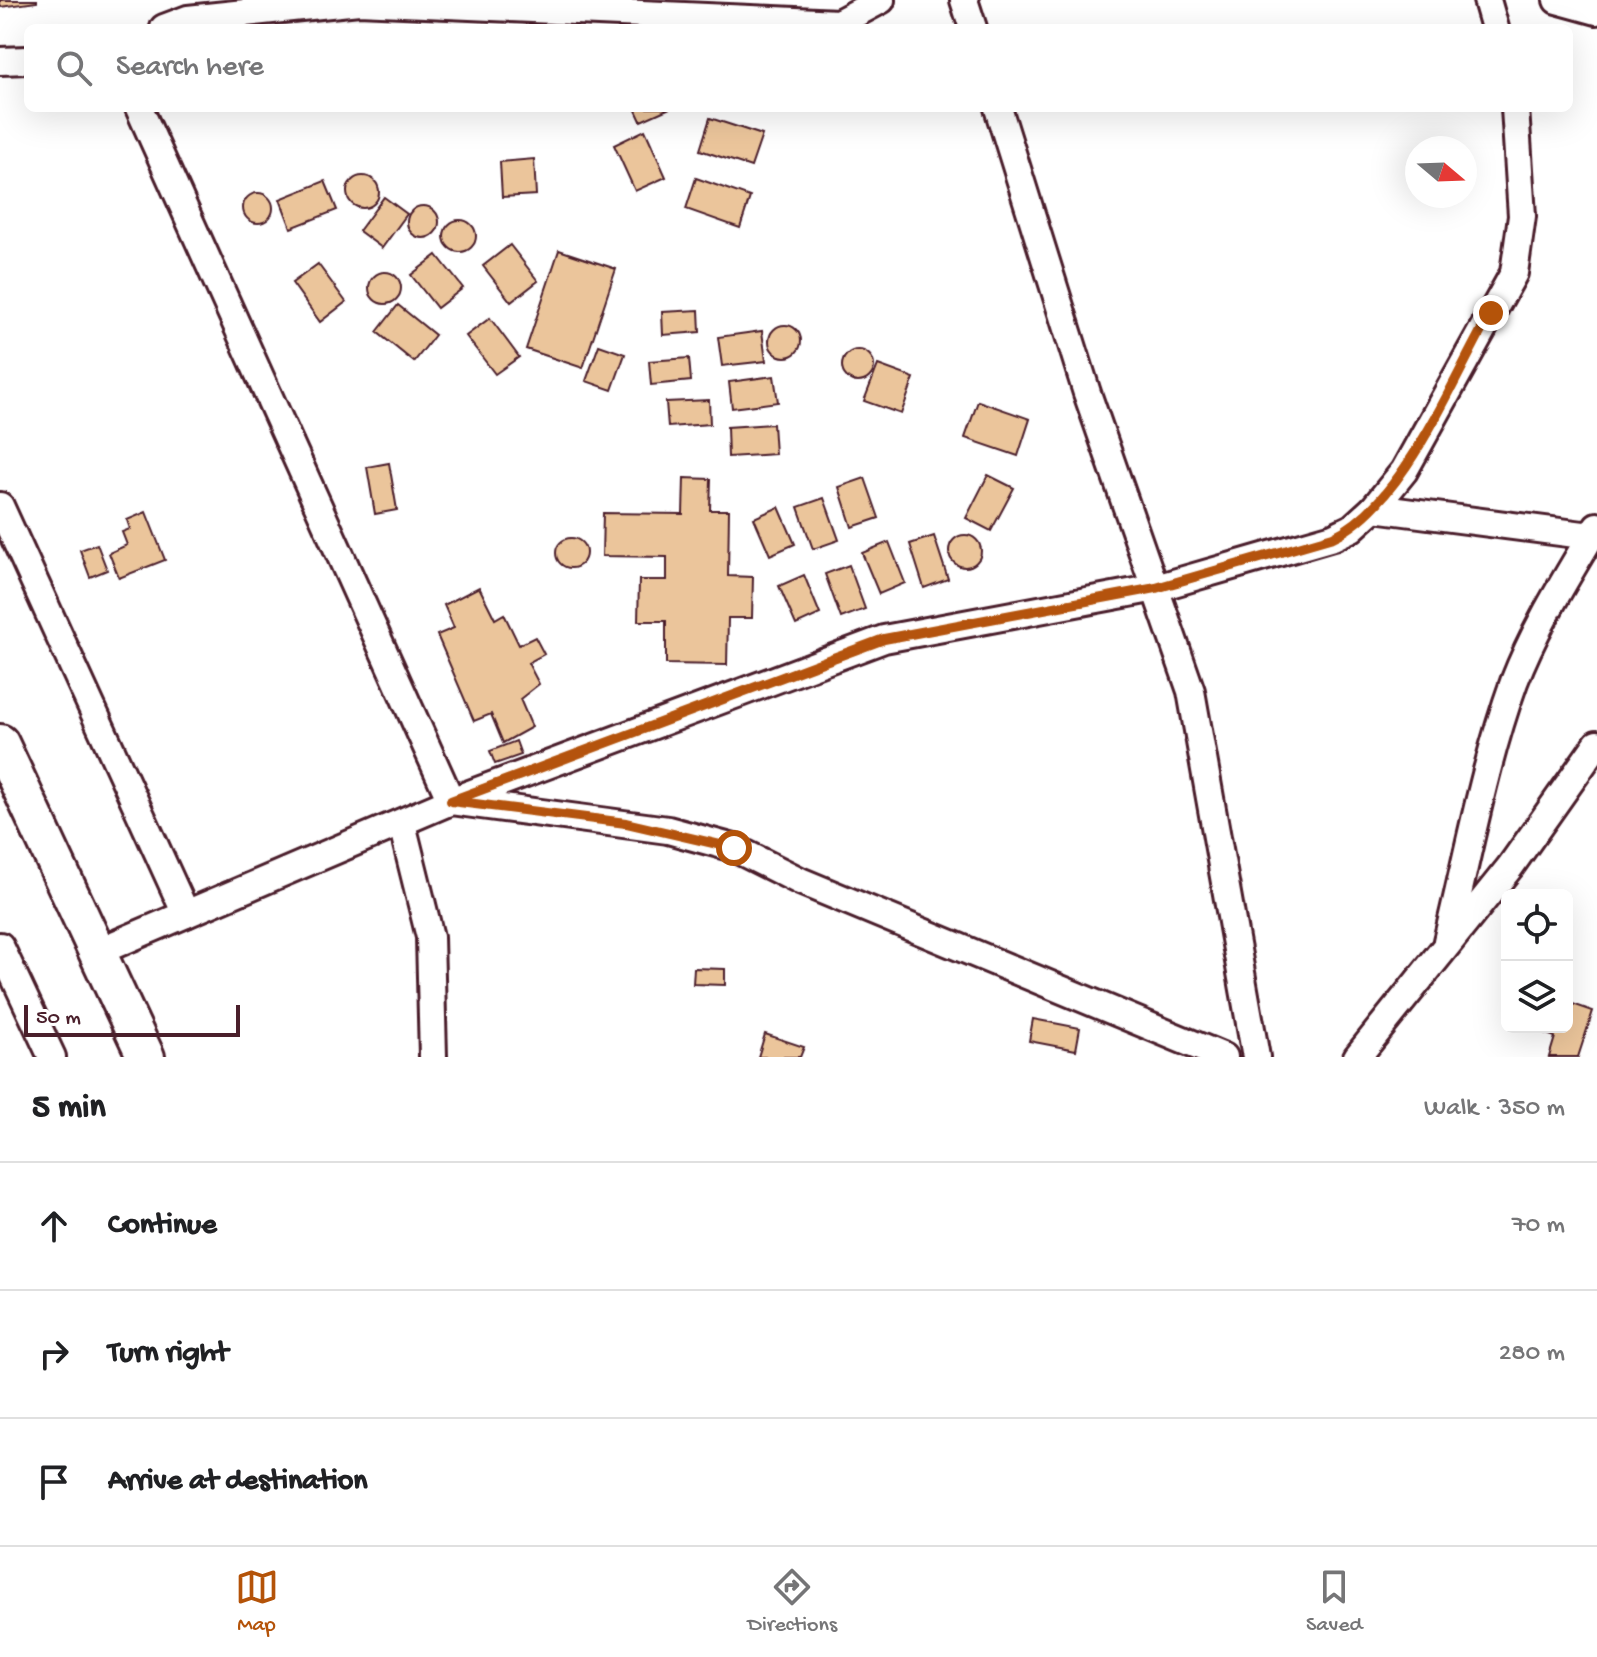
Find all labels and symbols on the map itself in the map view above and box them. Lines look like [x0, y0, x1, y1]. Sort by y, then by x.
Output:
north arrow [1405, 136, 1477, 208]
route end [1473, 295, 1509, 331]
route start [716, 830, 752, 866]
scale bar [24, 1001, 240, 1037]

